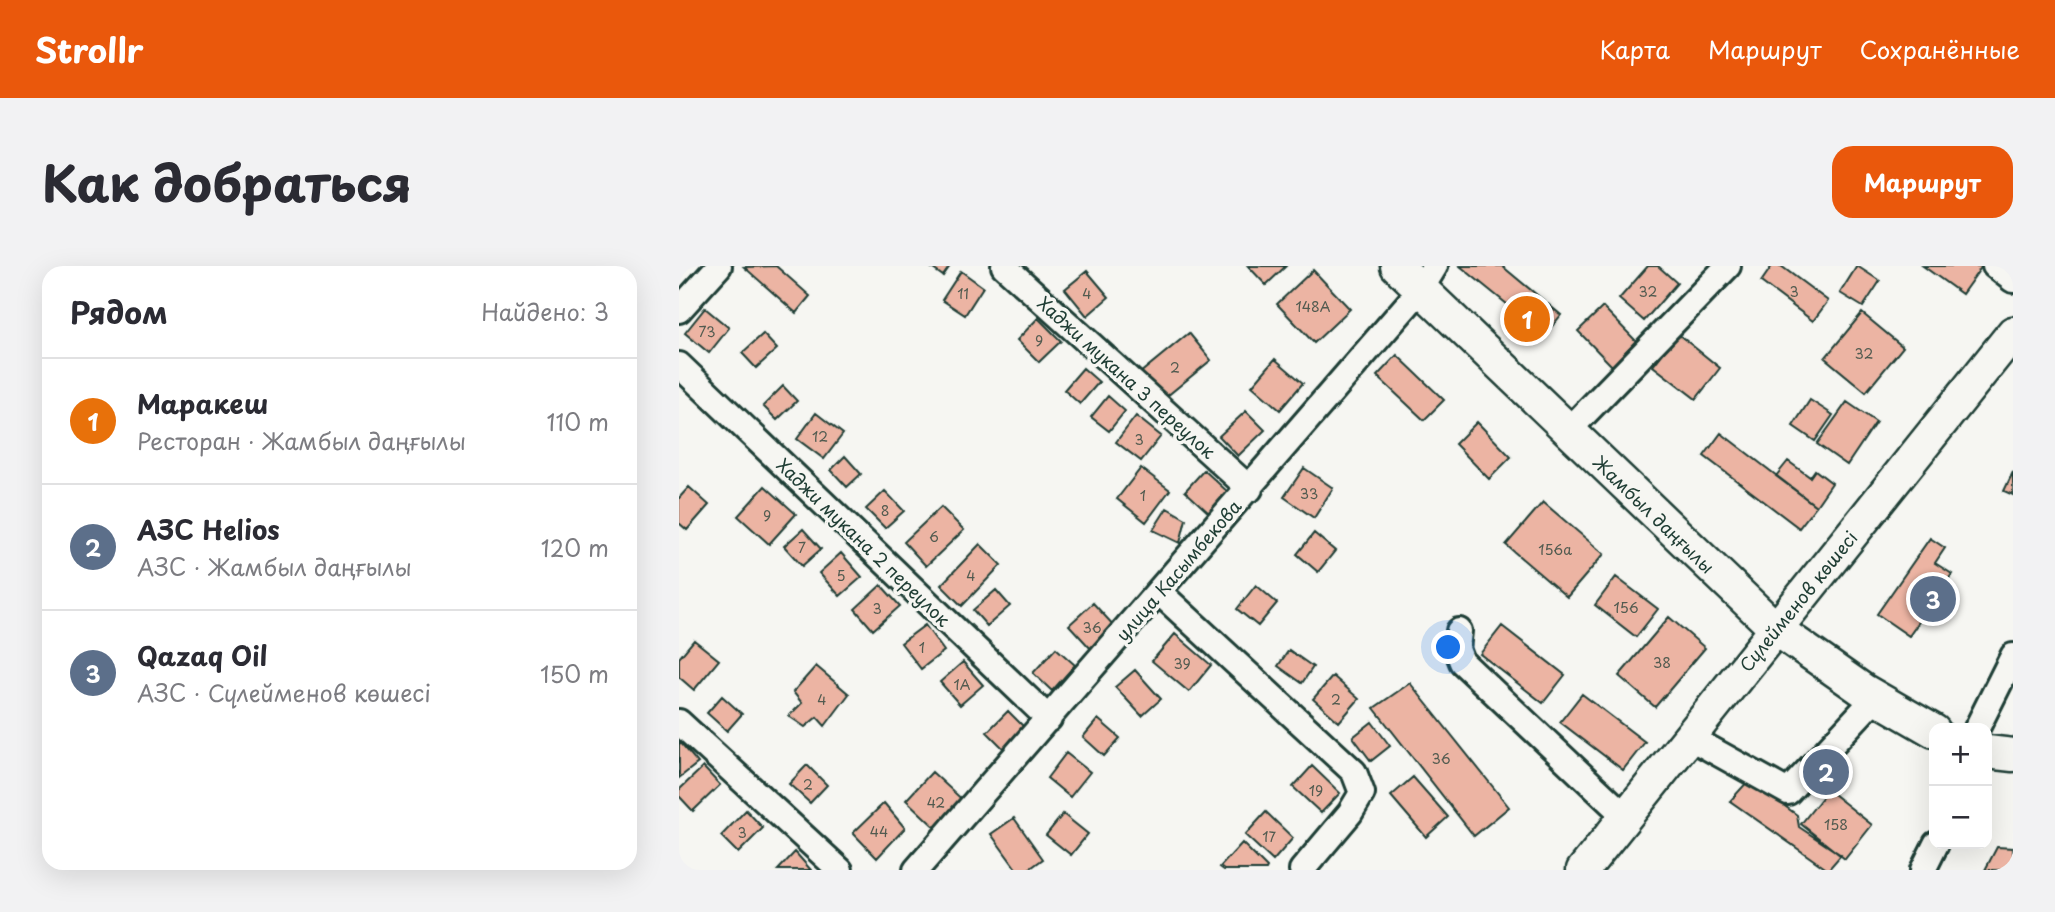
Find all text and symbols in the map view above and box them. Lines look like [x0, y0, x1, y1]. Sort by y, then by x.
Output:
text: Strollr [35, 24, 144, 74]
text: Карта [1599, 31, 1670, 67]
text: Маршрут [1708, 31, 1822, 67]
text: Сохранённые [1860, 31, 2020, 67]
text: Как добраться [42, 145, 412, 219]
button: Маршрут [1832, 146, 2013, 218]
house number: 32 [1639, 281, 1657, 302]
house number: 3 [1789, 281, 1799, 302]
house number: 11 [957, 283, 969, 304]
house number: 4 [1082, 283, 1092, 304]
text: Рядом [70, 289, 168, 334]
street label: Хаджи мукана 3 переулок [1033, 291, 1221, 463]
pin: 1 [1504, 293, 1550, 345]
text: Найдено: 3 [481, 294, 609, 329]
house number: 148А [1296, 296, 1331, 317]
house number: 73 [699, 321, 715, 342]
house number: 9 [1035, 330, 1043, 351]
house number: 32 [1855, 343, 1873, 364]
house number: 2 [1170, 357, 1180, 378]
text: Маракеш [137, 384, 268, 423]
text: 1 [88, 404, 99, 439]
text: 110 m [547, 404, 609, 439]
text: Ресторан · Жамбыл даңғылы [137, 423, 466, 458]
house number: 12 [812, 426, 828, 447]
house number: 3 [1134, 431, 1144, 447]
street label: Жамбыл даңғылы [1587, 449, 1721, 579]
street label: Хаджи мукана 2 переулок [771, 452, 957, 633]
house number: 33 [1300, 483, 1318, 504]
house number: 1 [1140, 485, 1146, 506]
street label: улица Касымбекова [1109, 493, 1248, 647]
house number: 8 [881, 500, 889, 521]
house number: 9 [763, 505, 771, 526]
text: АЗС Helios [137, 510, 280, 549]
street label: Сүлейменов көшесі [1733, 525, 1863, 677]
house number: 6 [929, 526, 939, 547]
text: 2 [85, 530, 101, 565]
text: 120 m [541, 530, 609, 565]
house number: 7 [798, 537, 806, 558]
house number: 156а [1538, 539, 1572, 560]
text: АЗС · Жамбыл даңғылы [137, 549, 412, 584]
house number: 5 [836, 565, 846, 586]
house number: 4 [966, 565, 976, 586]
pin: 3 [1910, 573, 1956, 625]
house number: 156 [1613, 597, 1639, 618]
house number: 3 [872, 598, 882, 619]
house number: 36 [1082, 617, 1102, 638]
your location [1431, 630, 1465, 664]
text: Qazaq Oil [137, 636, 268, 675]
house number: 1 [919, 637, 925, 658]
house number: 38 [1653, 652, 1671, 673]
house number: 39 [1173, 653, 1191, 674]
text: 3 [85, 656, 101, 691]
text: 150 m [540, 656, 609, 691]
house number: 1А [953, 674, 971, 695]
text: АЗС · Сүлейменов көшесі [137, 675, 431, 710]
house number: 4 [817, 689, 827, 710]
house number: 2 [1331, 689, 1341, 710]
map controls [1929, 723, 1992, 849]
button: + [1929, 723, 1992, 786]
pin: 2 [1803, 746, 1849, 798]
house number: 36 [1431, 748, 1451, 769]
house number: 2 [803, 774, 813, 795]
house number: 19 [1309, 780, 1323, 801]
button: − [1929, 786, 1992, 849]
house number: 42 [927, 792, 945, 813]
house number: 158 [1824, 814, 1848, 835]
house number: 44 [870, 821, 888, 842]
house number: 3 [737, 822, 747, 843]
house number: 17 [1262, 826, 1276, 847]

